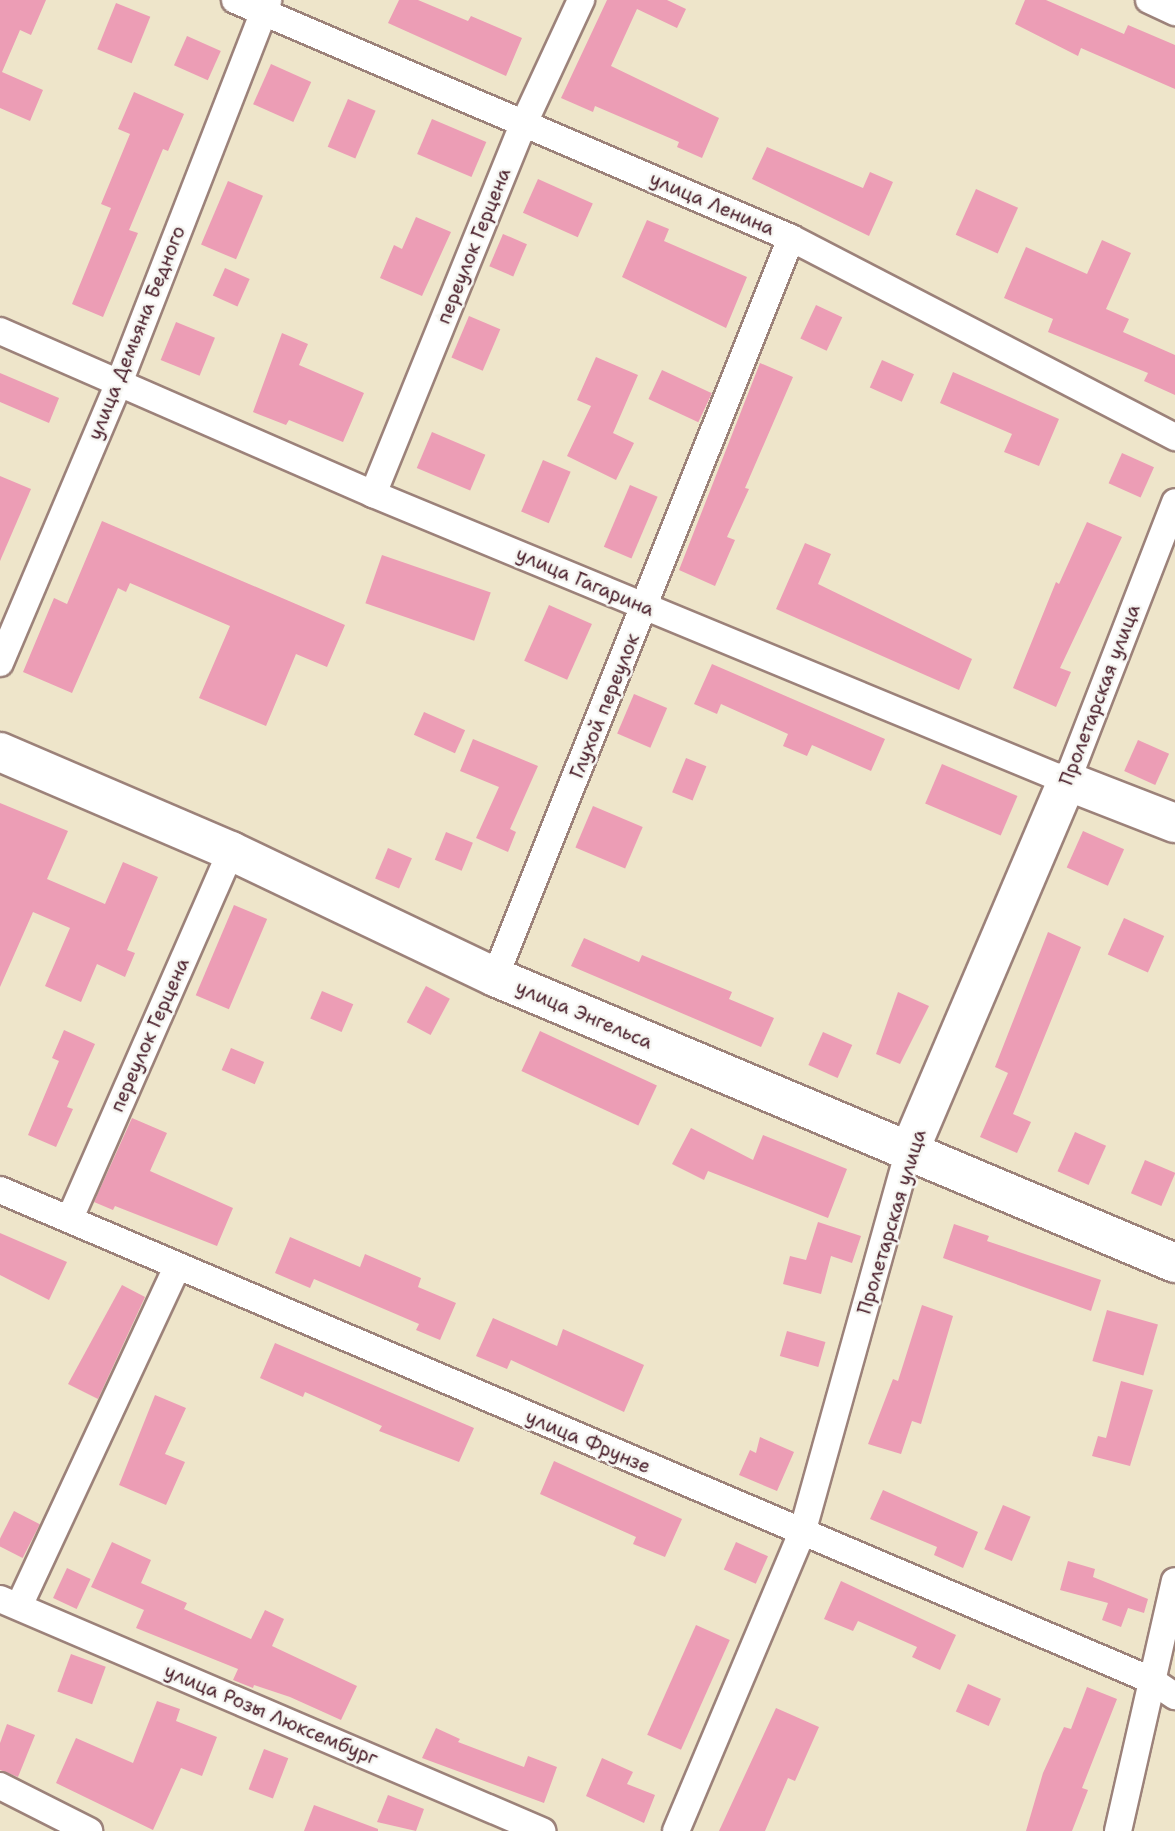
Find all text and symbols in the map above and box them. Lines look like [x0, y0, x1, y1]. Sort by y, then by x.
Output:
street label: переулок Герцена [432, 165, 516, 327]
street label: улица Ленина [646, 167, 778, 241]
street label: улица Демьяна Бедного [84, 223, 190, 443]
street label: улица Гагарина [512, 543, 658, 621]
street label: Пролетарская улица [1055, 601, 1145, 789]
street label: Глухой переулок [566, 630, 644, 782]
street label: переулок Герцена [106, 954, 194, 1116]
street label: улица Энгельса [512, 976, 656, 1054]
street label: Пролетарская улица [853, 1127, 931, 1317]
street label: улица Фрунзе [522, 1405, 654, 1479]
street label: улица Розы Люксембург [161, 1660, 381, 1770]

